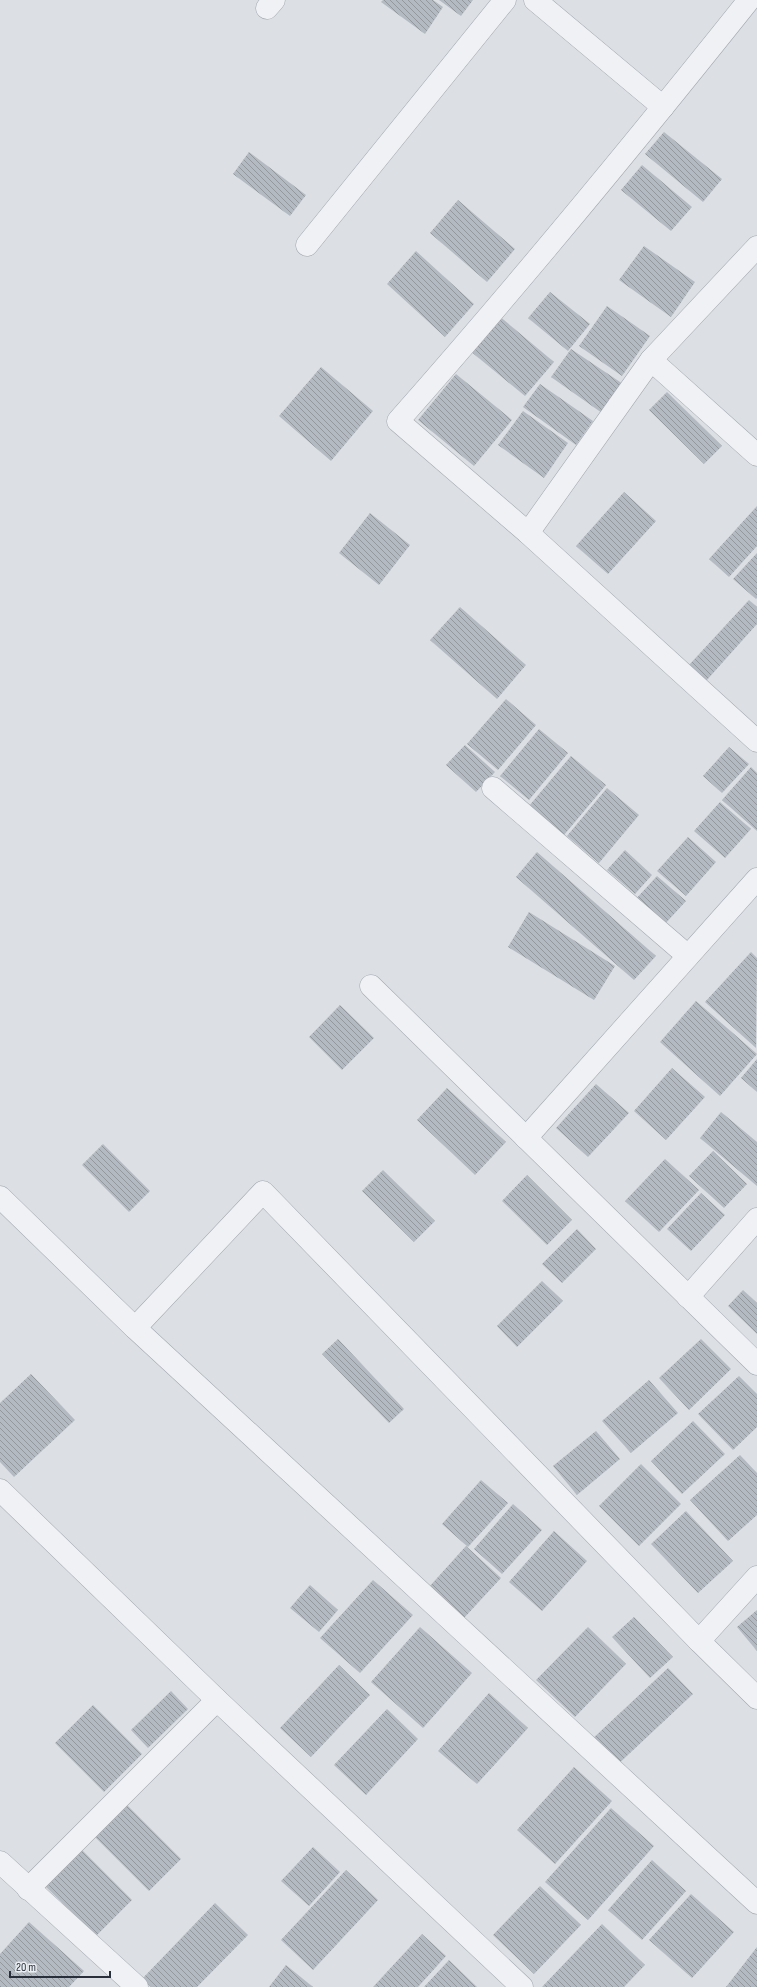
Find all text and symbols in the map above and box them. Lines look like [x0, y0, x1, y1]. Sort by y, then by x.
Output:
scale bar [10, 1953, 110, 1979]
text: 20 m [16, 1960, 36, 1975]

